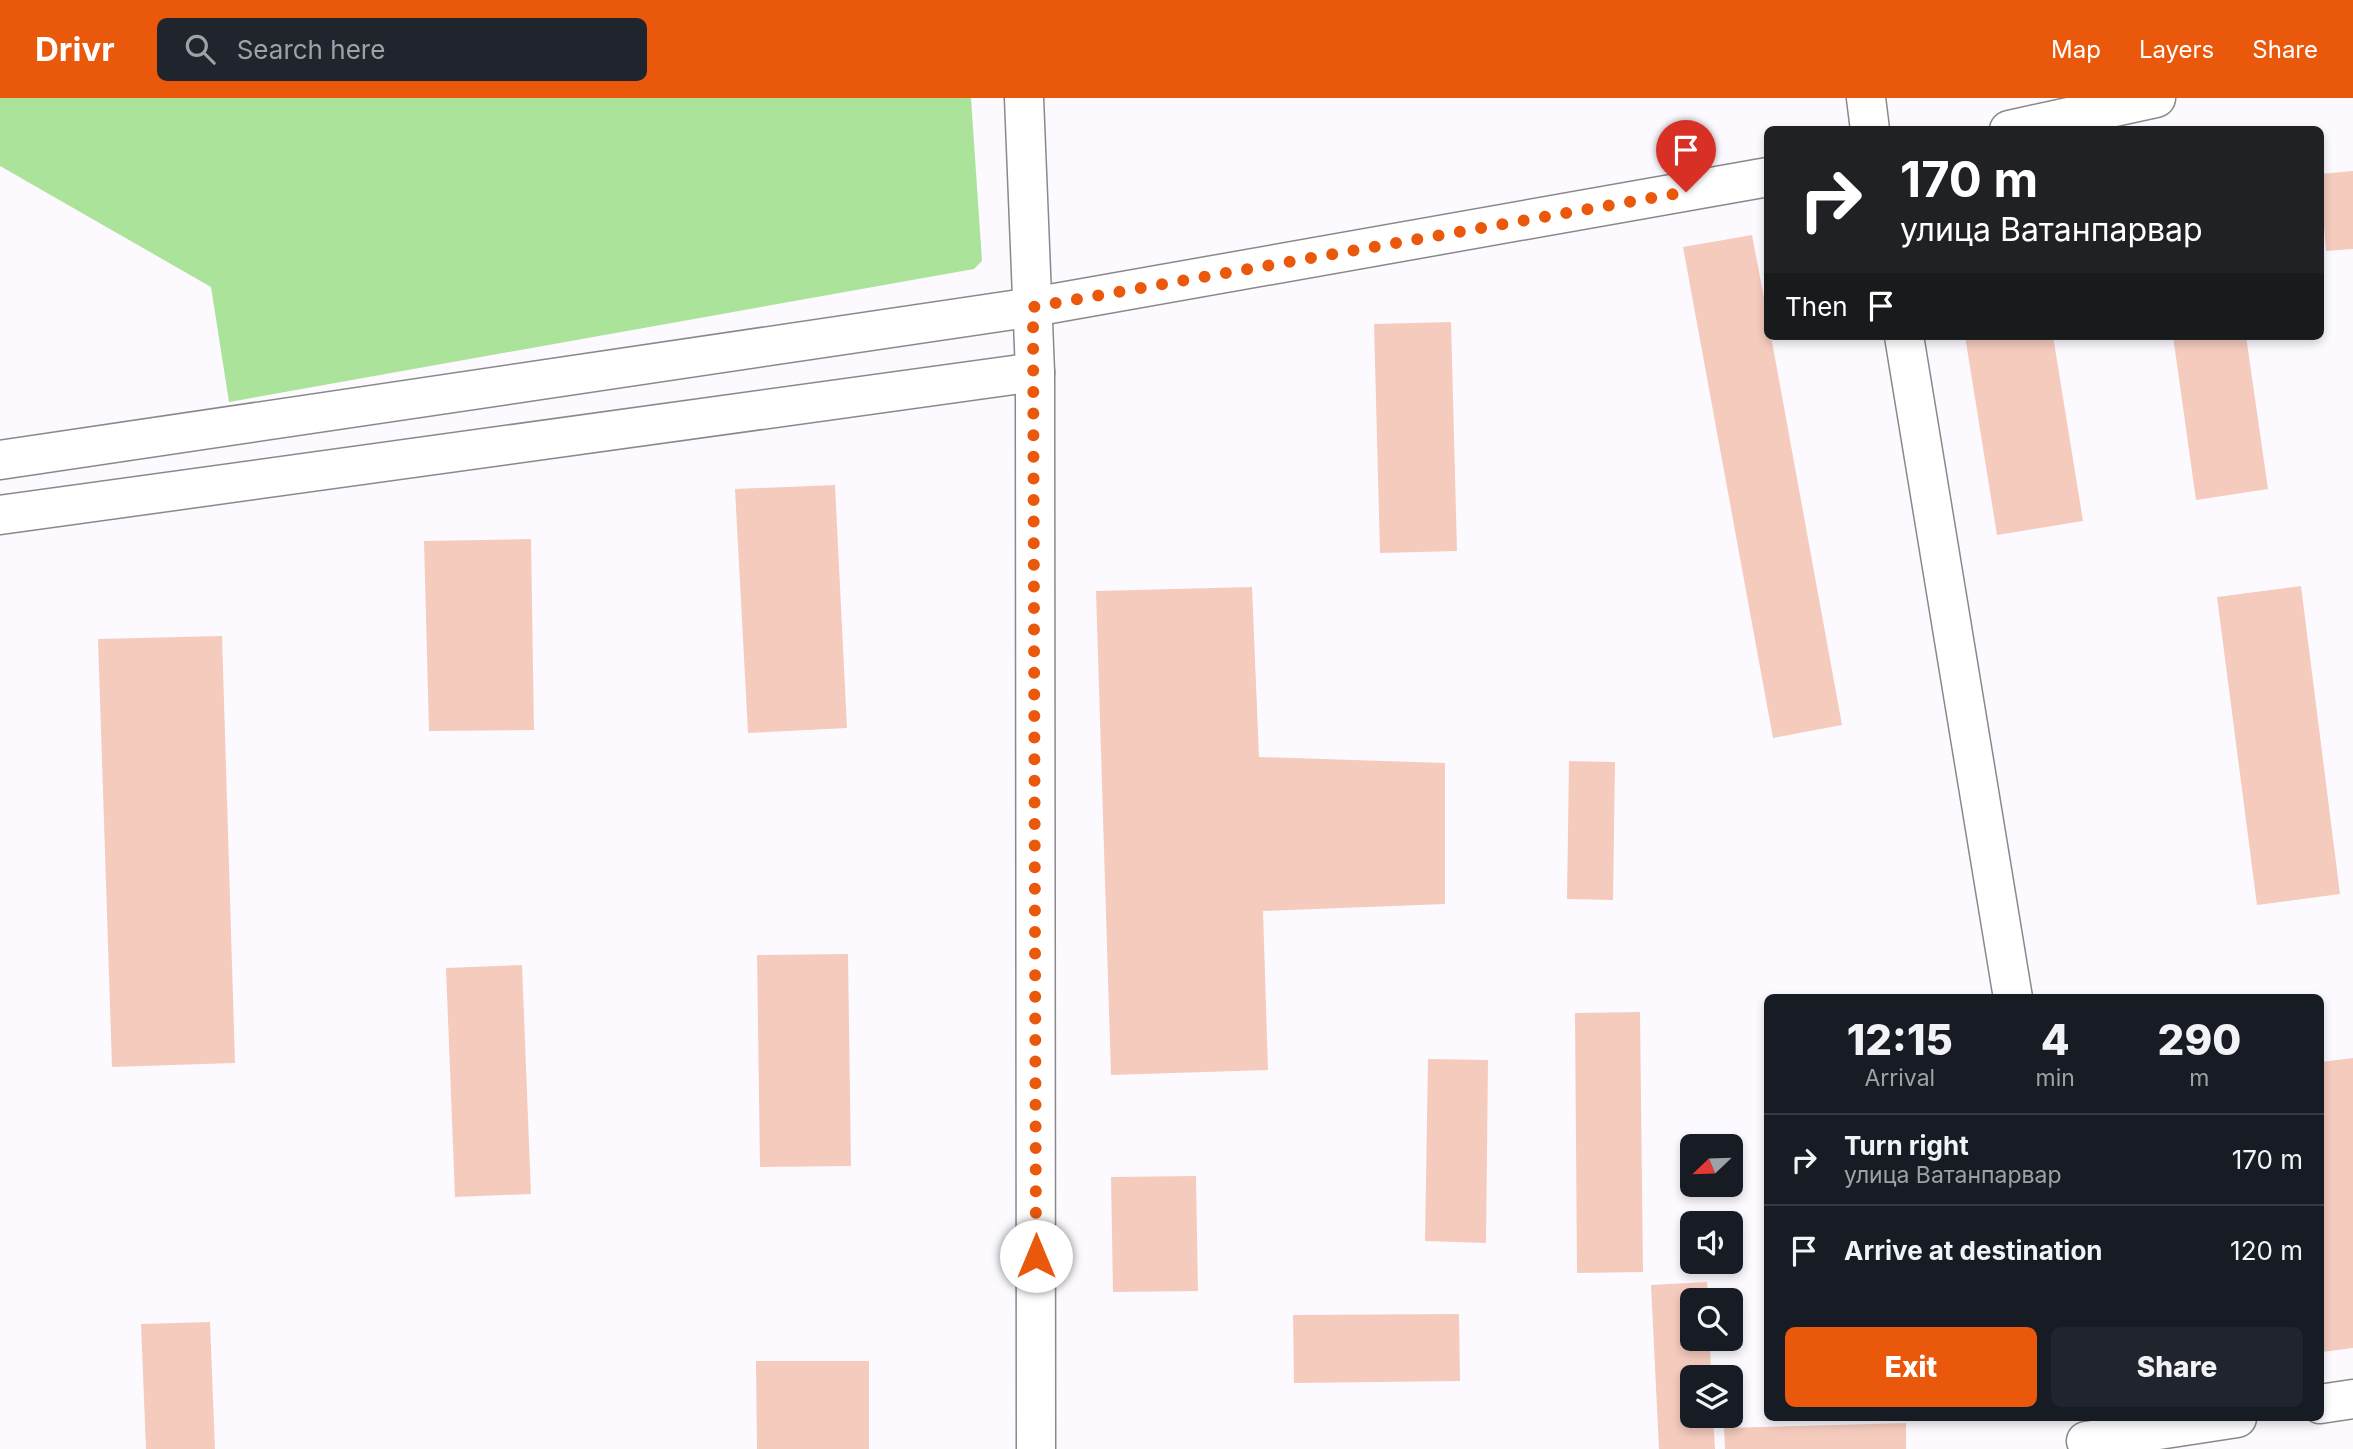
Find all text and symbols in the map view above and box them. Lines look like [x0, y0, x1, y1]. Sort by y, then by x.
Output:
search box [157, 18, 647, 81]
text: Drivr [35, 29, 115, 69]
icon: search [181, 30, 219, 68]
text: Search here [237, 34, 385, 65]
text: Map [2051, 35, 2101, 64]
text: Layers [2139, 35, 2214, 64]
text: Share [2252, 35, 2318, 64]
pin [1656, 120, 1716, 192]
icon: arrive [1667, 131, 1705, 169]
text: 170 m [1900, 150, 2038, 209]
icon: right [1785, 154, 1876, 245]
text: улица Ватанпарвар [1900, 210, 2203, 249]
icon: arrive [1862, 287, 1900, 325]
text: Then [1785, 291, 1848, 322]
text: 12:15 [1847, 1014, 1953, 1065]
text: 4 [2041, 1014, 2070, 1065]
text: 290 [2158, 1014, 2241, 1065]
text: Arrival [1864, 1064, 1935, 1092]
text: min [2036, 1064, 2075, 1092]
text: m [2189, 1064, 2210, 1092]
text: Turn right [1844, 1130, 1969, 1161]
north arrow [1680, 1134, 1743, 1197]
map controls [1680, 1134, 1743, 1428]
icon: right [1785, 1141, 1823, 1179]
text: 170 m [2232, 1144, 2303, 1175]
text: улица Ватанпарвар [1844, 1161, 2062, 1189]
button: sound [1680, 1211, 1743, 1274]
position arrow [999, 1219, 1073, 1293]
icon: arrive [1785, 1232, 1823, 1270]
text: Arrive at destination [1844, 1235, 2103, 1266]
text: 120 m [2230, 1235, 2303, 1266]
button: search [1680, 1288, 1743, 1351]
button: Exit [1785, 1327, 2037, 1407]
button: Share [2051, 1327, 2303, 1407]
button: layers [1680, 1365, 1743, 1428]

